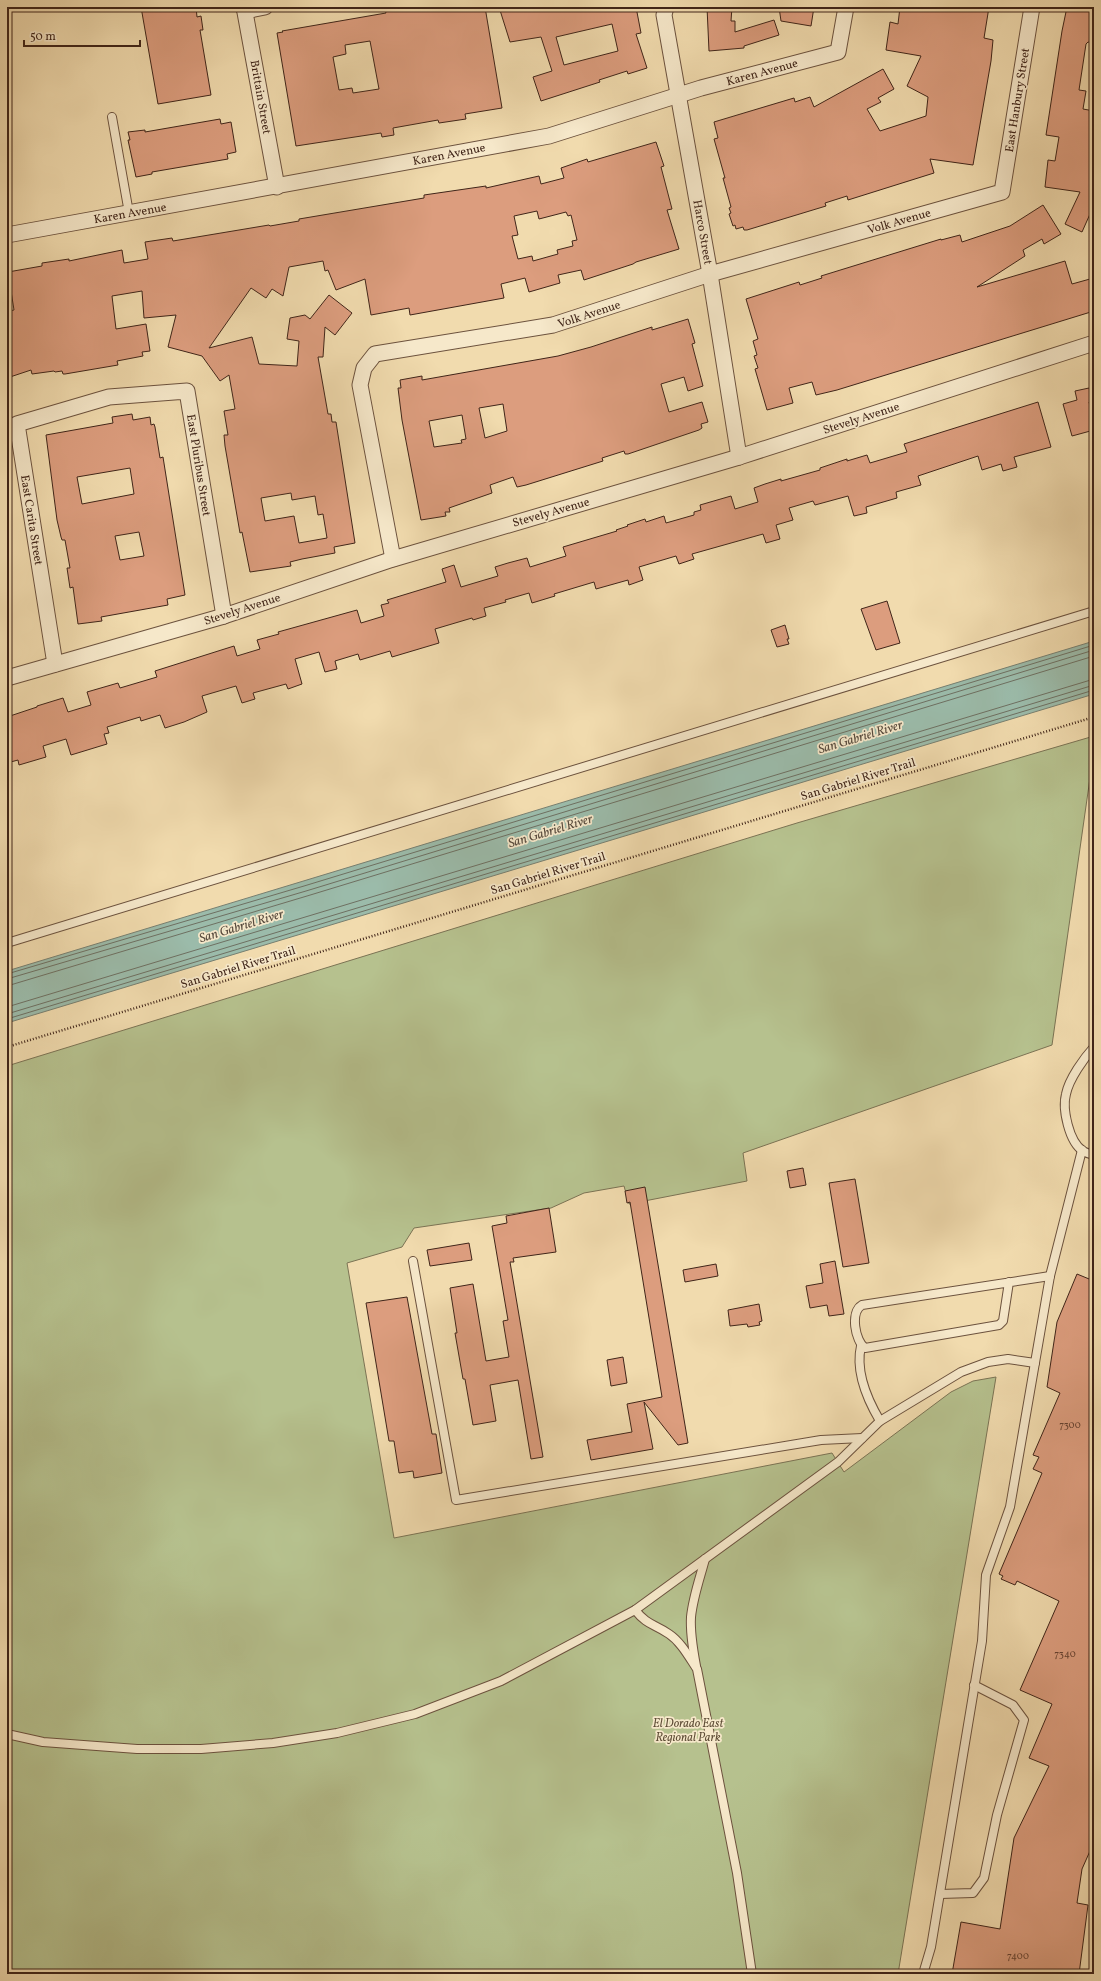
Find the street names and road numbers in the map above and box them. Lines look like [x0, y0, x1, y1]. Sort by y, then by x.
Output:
street label: East Hanbury Street [1002, 47, 1034, 153]
street label: Karen Avenue [725, 56, 800, 90]
street label: Brittain Street [246, 59, 274, 136]
street label: Karen Avenue [412, 140, 487, 170]
street label: Harco Street [688, 198, 716, 266]
street label: Karen Avenue [93, 200, 168, 228]
street label: Volk Avenue [866, 205, 933, 239]
street label: Volk Avenue [556, 297, 623, 333]
street label: Stevely Avenue [821, 399, 902, 439]
street label: East Pluribus Street [182, 413, 214, 517]
street label: East Carita Street [16, 474, 46, 567]
street label: Stevely Avenue [511, 494, 592, 532]
street label: Stevely Avenue [202, 590, 283, 630]
street label: San Gabriel River Trail [799, 755, 918, 805]
street label: San Gabriel River Trail [489, 849, 608, 899]
street label: San Gabriel River Trail [179, 943, 298, 993]

